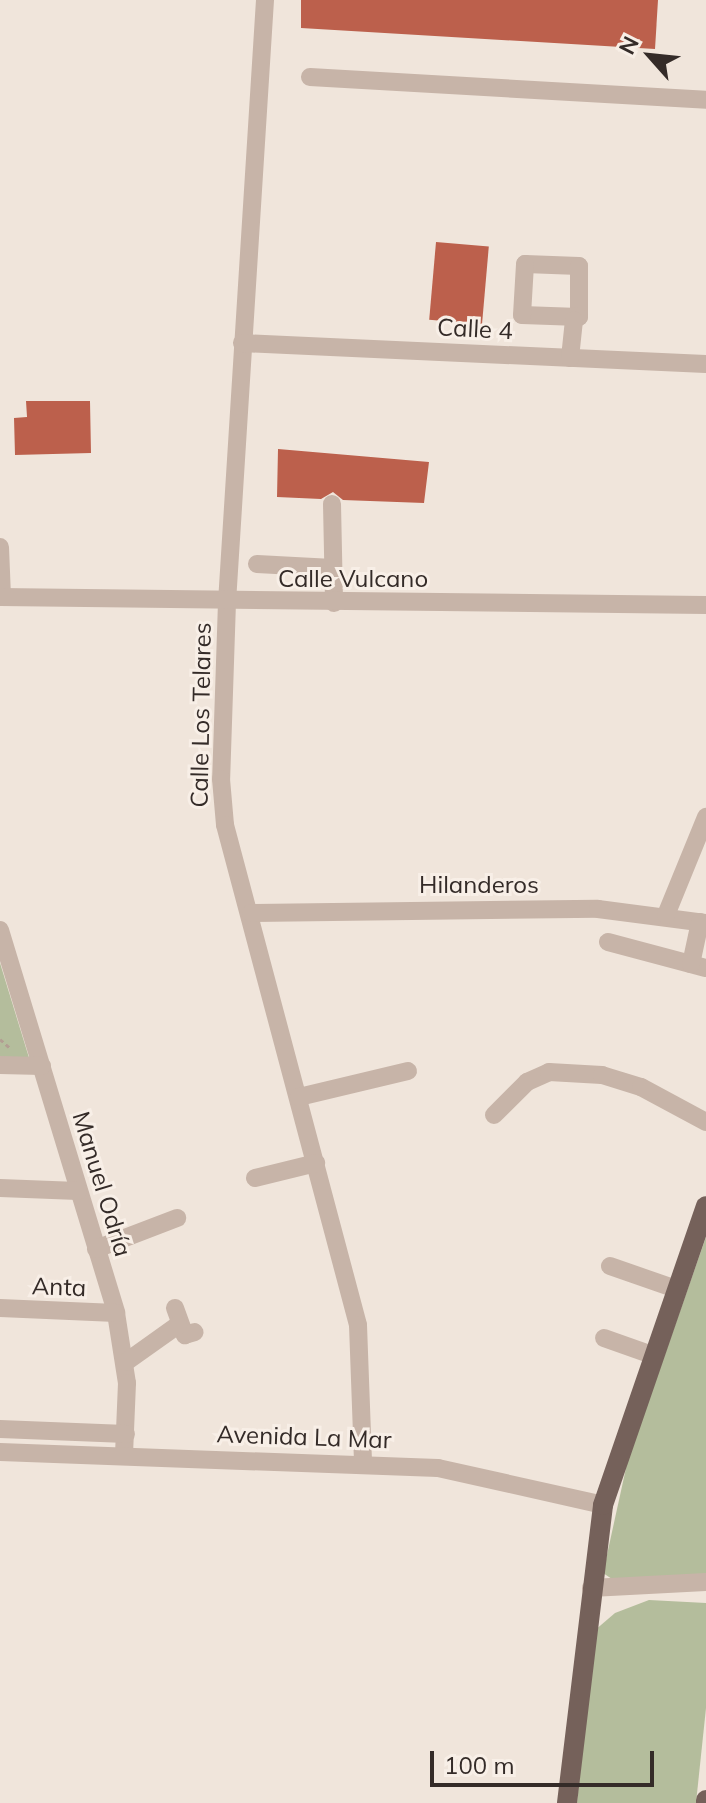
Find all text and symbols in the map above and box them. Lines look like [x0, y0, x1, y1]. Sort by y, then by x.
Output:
north arrow [610, 16, 690, 96]
text: N [612, 31, 645, 59]
street label: Calle 4 [437, 313, 513, 345]
street label: Calle Vulcano [278, 565, 428, 593]
street label: Calle Los Telares [185, 622, 217, 808]
street label: Hilanderos [419, 871, 539, 899]
street label: Manuel Odría [66, 1108, 138, 1260]
street label: Anta [31, 1272, 87, 1302]
street label: Avenida La Mar [216, 1420, 392, 1454]
scale bar [434, 1735, 658, 1785]
text: 100 m [444, 1750, 515, 1780]

